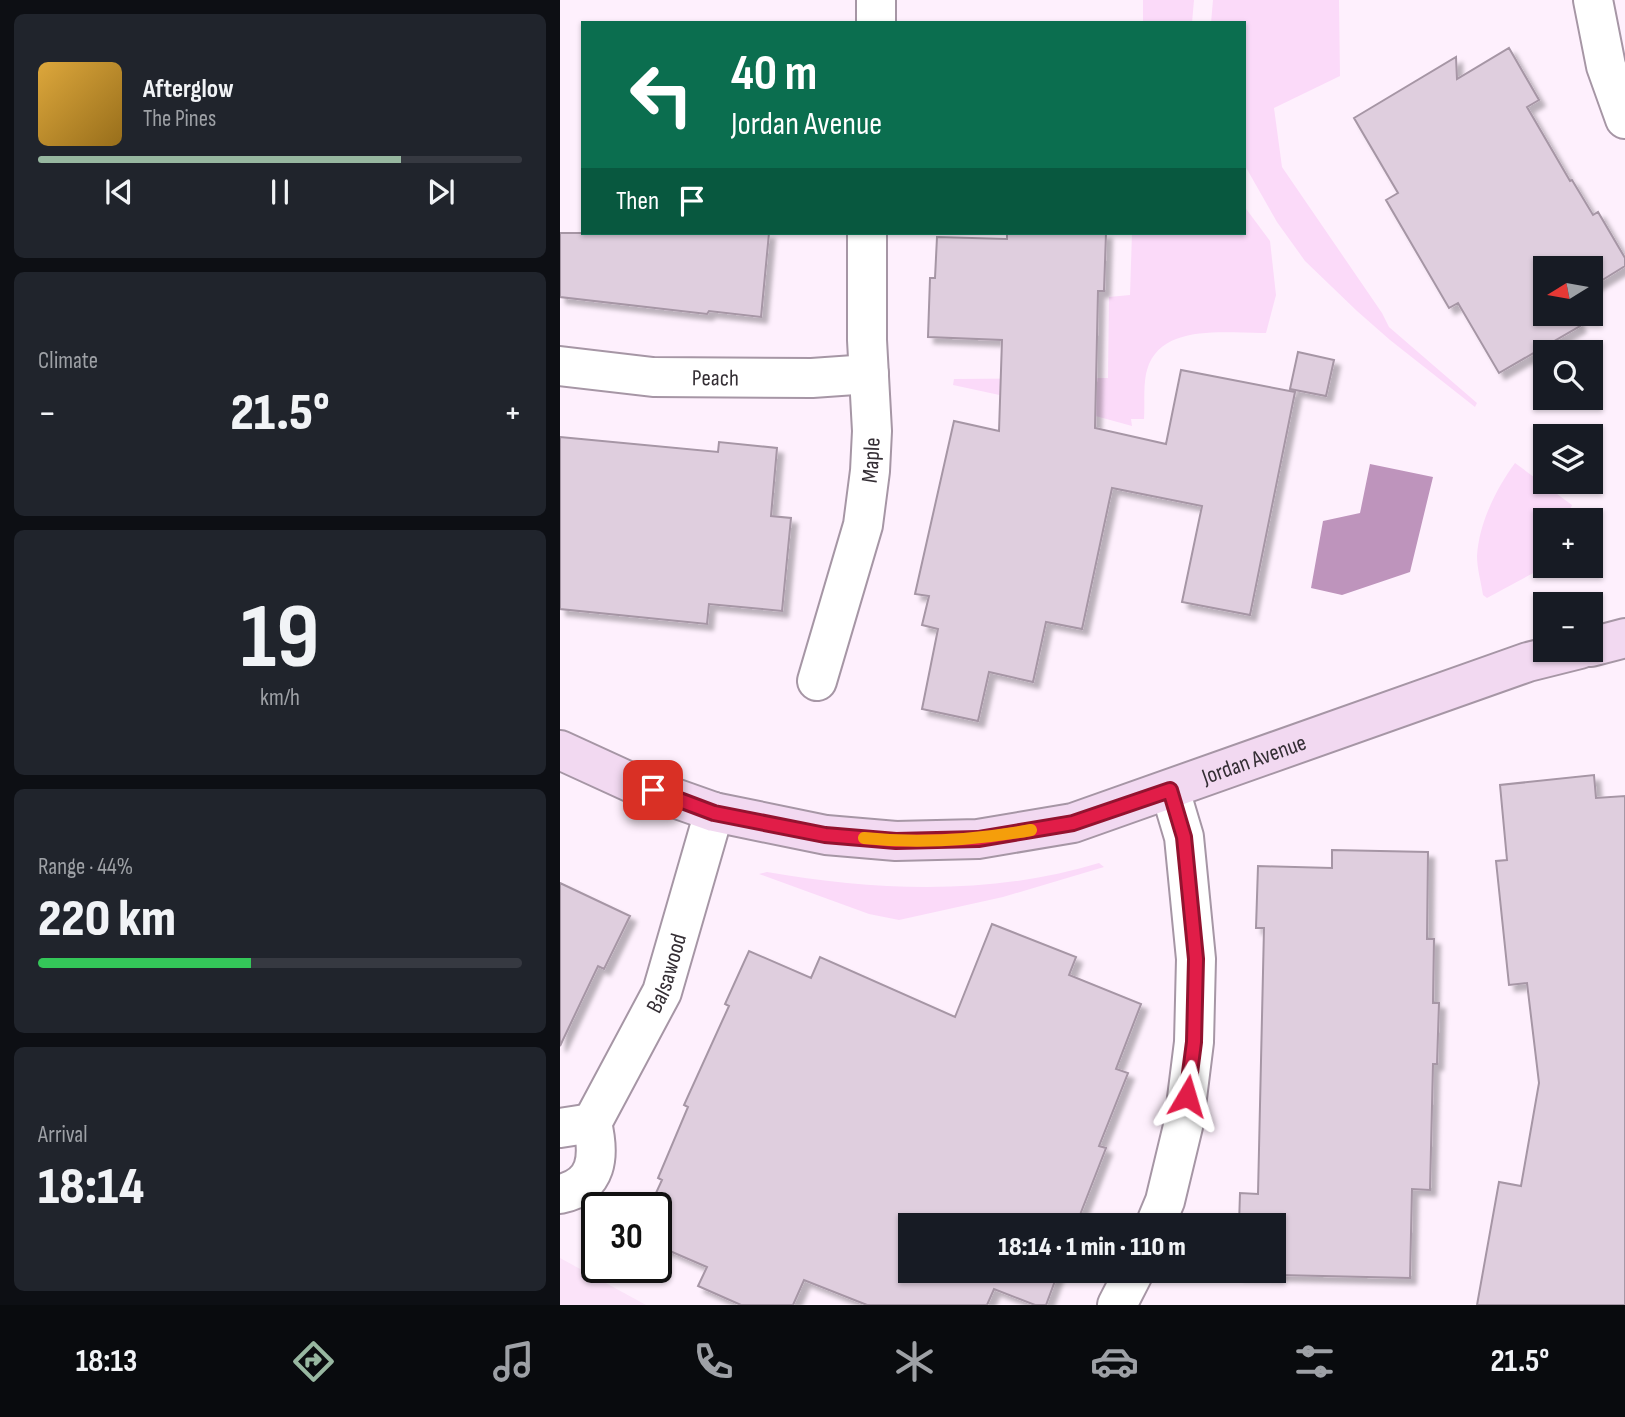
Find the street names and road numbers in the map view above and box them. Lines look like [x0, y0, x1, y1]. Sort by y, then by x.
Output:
street label: Peach [692, 364, 739, 393]
street label: Maple [856, 437, 887, 485]
street label: Jordan Avenue [1197, 729, 1310, 792]
street label: Balsawood [640, 930, 693, 1018]

